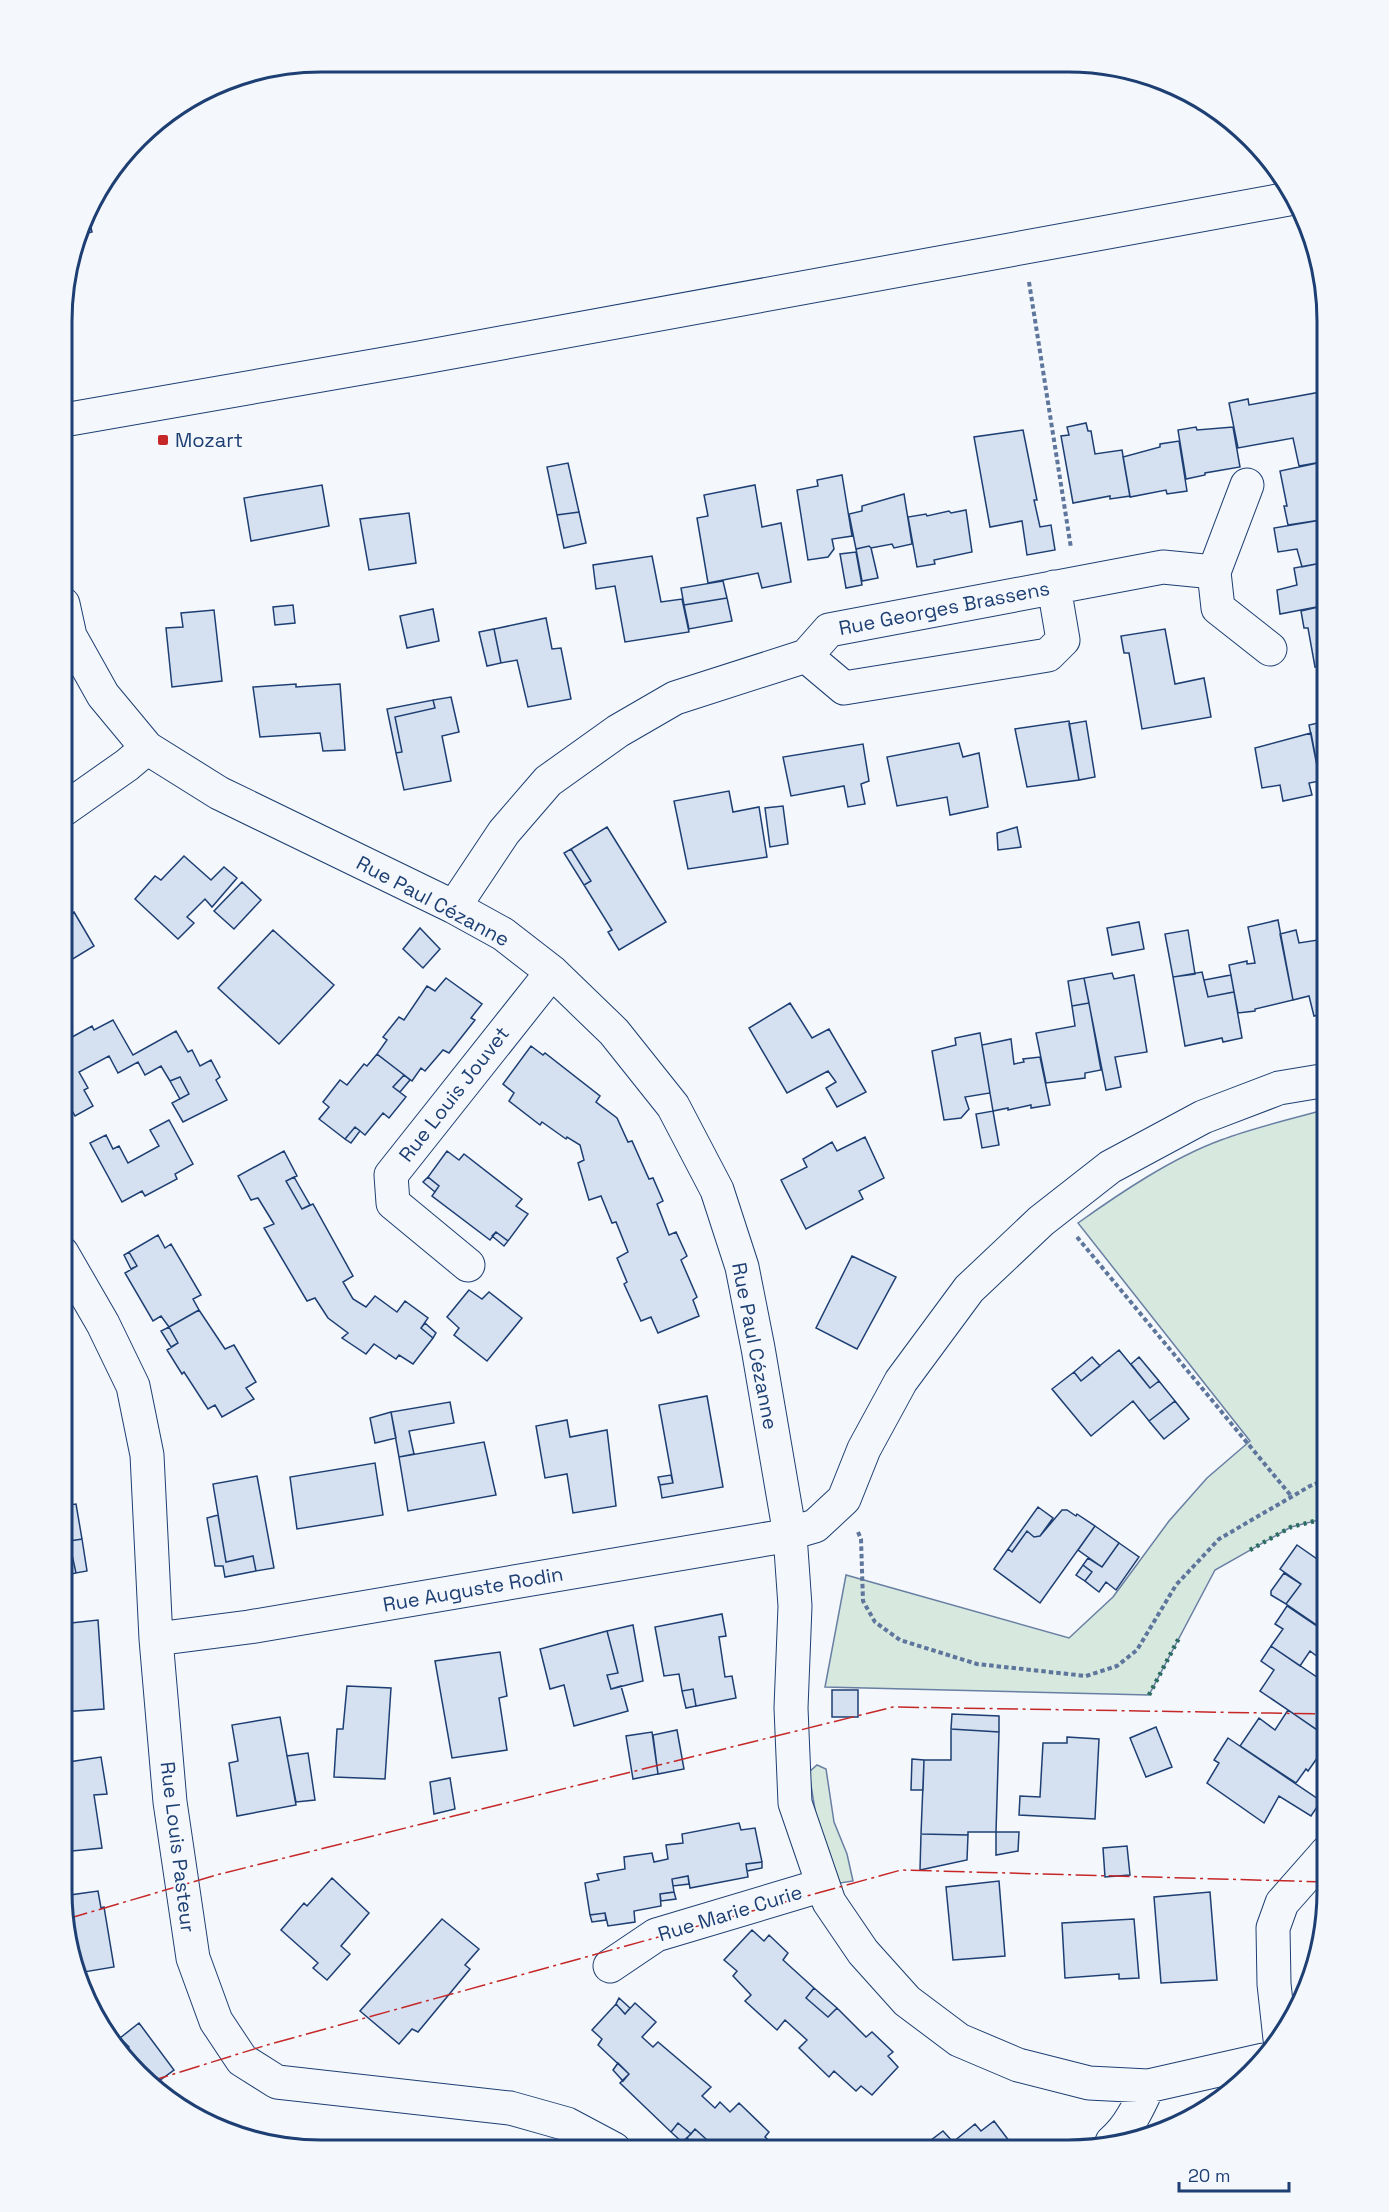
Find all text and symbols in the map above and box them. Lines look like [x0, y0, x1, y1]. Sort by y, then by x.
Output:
place label: Mozart [175, 427, 243, 453]
marker: Mozart [156, 433, 170, 447]
street label: Rue Georges Brassens [836, 575, 1052, 641]
street label: Rue Paul Cézanne [352, 850, 514, 952]
street label: Rue Louis Jouvet [393, 1021, 515, 1167]
street label: Rue Paul Cézanne [726, 1260, 784, 1432]
street label: Rue Auguste Rodin [381, 1560, 565, 1618]
street label: Rue Louis Pasteur [155, 1760, 201, 1934]
street label: Rue Marie Curie [655, 1879, 805, 1947]
scale bar [1179, 2155, 1288, 2193]
text: 20 m [1188, 2164, 1231, 2187]

